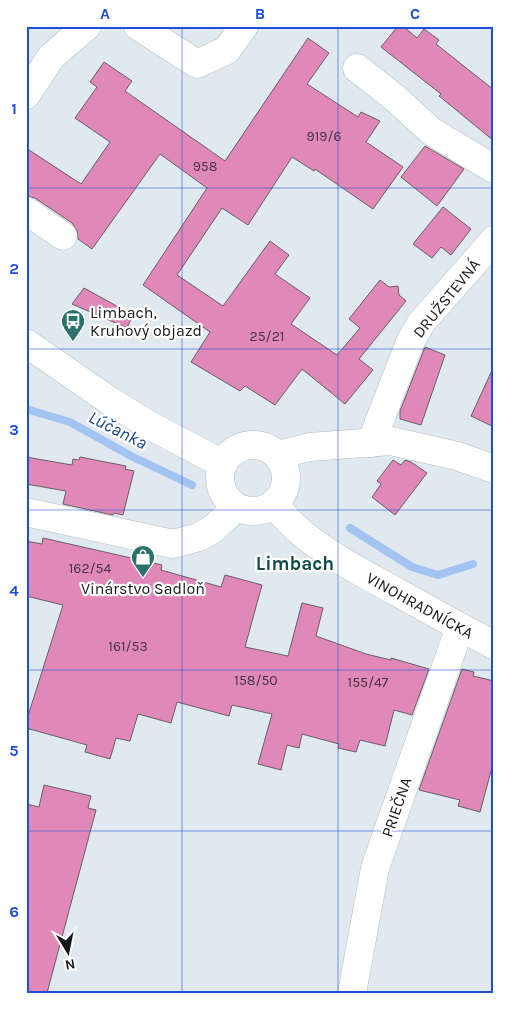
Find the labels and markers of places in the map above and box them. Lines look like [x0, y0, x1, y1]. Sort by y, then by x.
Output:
place label: Limbach, Kruhový objazd [90, 303, 202, 340]
bus stop icon: Limbach, Kruhový objazd [60, 308, 86, 342]
shop icon: Vinárstvo Sadloň [130, 544, 156, 578]
place label: Vinárstvo Sadloň [81, 579, 205, 598]

